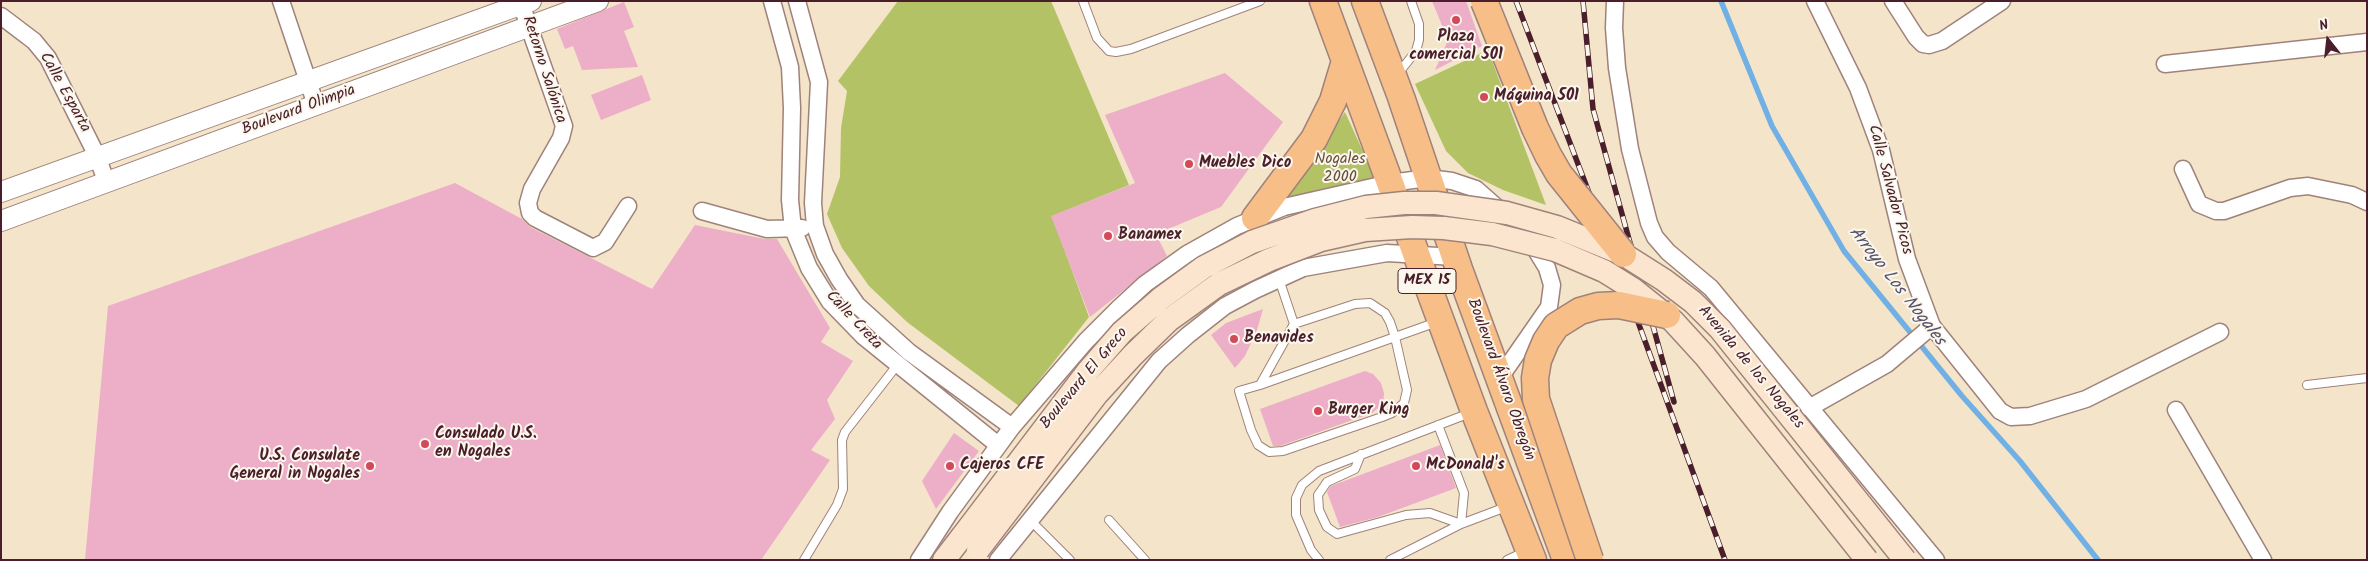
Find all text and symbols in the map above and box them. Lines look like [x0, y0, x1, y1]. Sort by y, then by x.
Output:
street label: Retorno Salónica [517, 14, 569, 126]
marker: Plaza comercial 501 [1450, 14, 1462, 26]
text: N [2317, 14, 2331, 37]
north arrow [2303, 15, 2353, 65]
place label: Plaza comercial 501 [1409, 28, 1503, 66]
street label: Calle Esparta [34, 49, 94, 137]
street label: Boulevard Olimpia [240, 82, 358, 140]
place label: Máquina 501 [1494, 87, 1579, 107]
marker: Máquina 501 [1478, 91, 1490, 103]
street label: Calle Salvador Picos [1862, 123, 1916, 257]
park label: Nogales 2000 [1314, 150, 1366, 188]
place label: Muebles Dico [1199, 154, 1291, 174]
marker: Muebles Dico [1183, 158, 1195, 170]
water label: Arroyo Los Nogales [1843, 223, 1949, 351]
place label: Banamex [1118, 226, 1182, 246]
marker: Banamex [1102, 230, 1114, 242]
road number: MEX 15 [1398, 268, 1456, 294]
street label: Calle Creta [821, 287, 885, 355]
street label: Boulevard Álvaro Obregón [1462, 296, 1538, 464]
street label: Avenida de los Nogales [1693, 302, 1807, 434]
street label: Boulevard El Greco [1037, 324, 1133, 434]
place label: Benavides [1244, 329, 1314, 349]
marker: Benavides [1228, 333, 1240, 345]
place label: Burger King [1328, 401, 1409, 421]
marker: Burger King [1312, 405, 1324, 417]
place label: Consulado U.S. en Nogales [435, 425, 537, 463]
marker: Consulado U.S. en Nogales [419, 438, 431, 450]
place label: U.S. Consulate General in Nogales [230, 447, 360, 485]
place label: Cajeros CFE [960, 456, 1044, 476]
place label: McDonald's [1426, 456, 1505, 476]
marker: U.S. Consulate General in Nogales [364, 460, 376, 472]
marker: Cajeros CFE [944, 460, 956, 472]
marker: McDonald's [1410, 460, 1422, 472]

